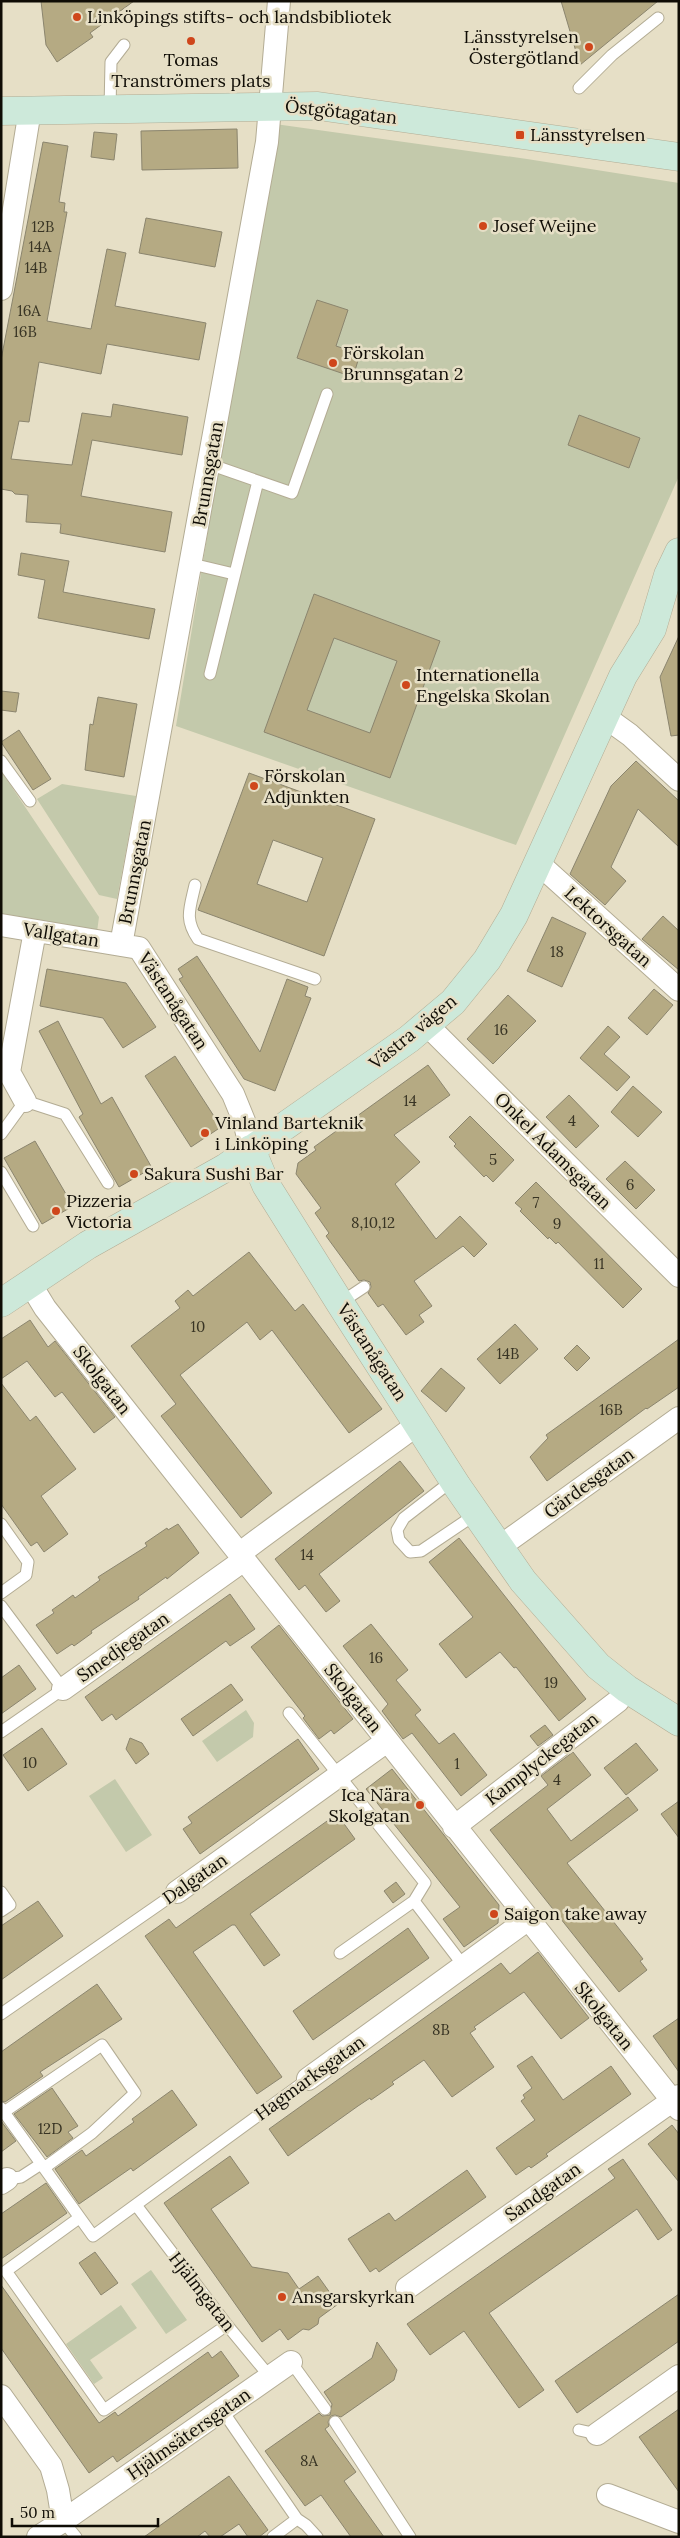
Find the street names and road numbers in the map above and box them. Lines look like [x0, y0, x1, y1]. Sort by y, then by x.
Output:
street label: Östgötagatan [284, 94, 398, 129]
street label: Brunnsgatan [187, 420, 228, 528]
street label: Brunnsgatan [113, 818, 156, 926]
street label: Lektorsgatan [560, 881, 657, 972]
street label: Vallgatan [20, 917, 101, 952]
street label: Västanågatan [133, 947, 214, 1054]
street label: Västra vägen [363, 989, 461, 1075]
street label: Onkel Adamsgatan [490, 1087, 617, 1214]
street label: Västanågatan [332, 1298, 413, 1405]
street label: Skolgatan [68, 1341, 137, 1419]
street label: Gärdesgatan [539, 1442, 638, 1523]
street label: Smedjegatan [72, 1606, 173, 1687]
street label: Skolgatan [319, 1659, 388, 1737]
street label: Kamplyckegatan [480, 1707, 603, 1810]
street label: Dalgatan [158, 1848, 232, 1909]
street label: Skolgatan [570, 1977, 639, 2055]
street label: Hagmarksgatan [250, 2030, 369, 2125]
street label: Sandgatan [500, 2157, 585, 2226]
street label: Hjälmgatan [164, 2247, 241, 2336]
street label: Hjälmsätersgatan [123, 2382, 255, 2485]

